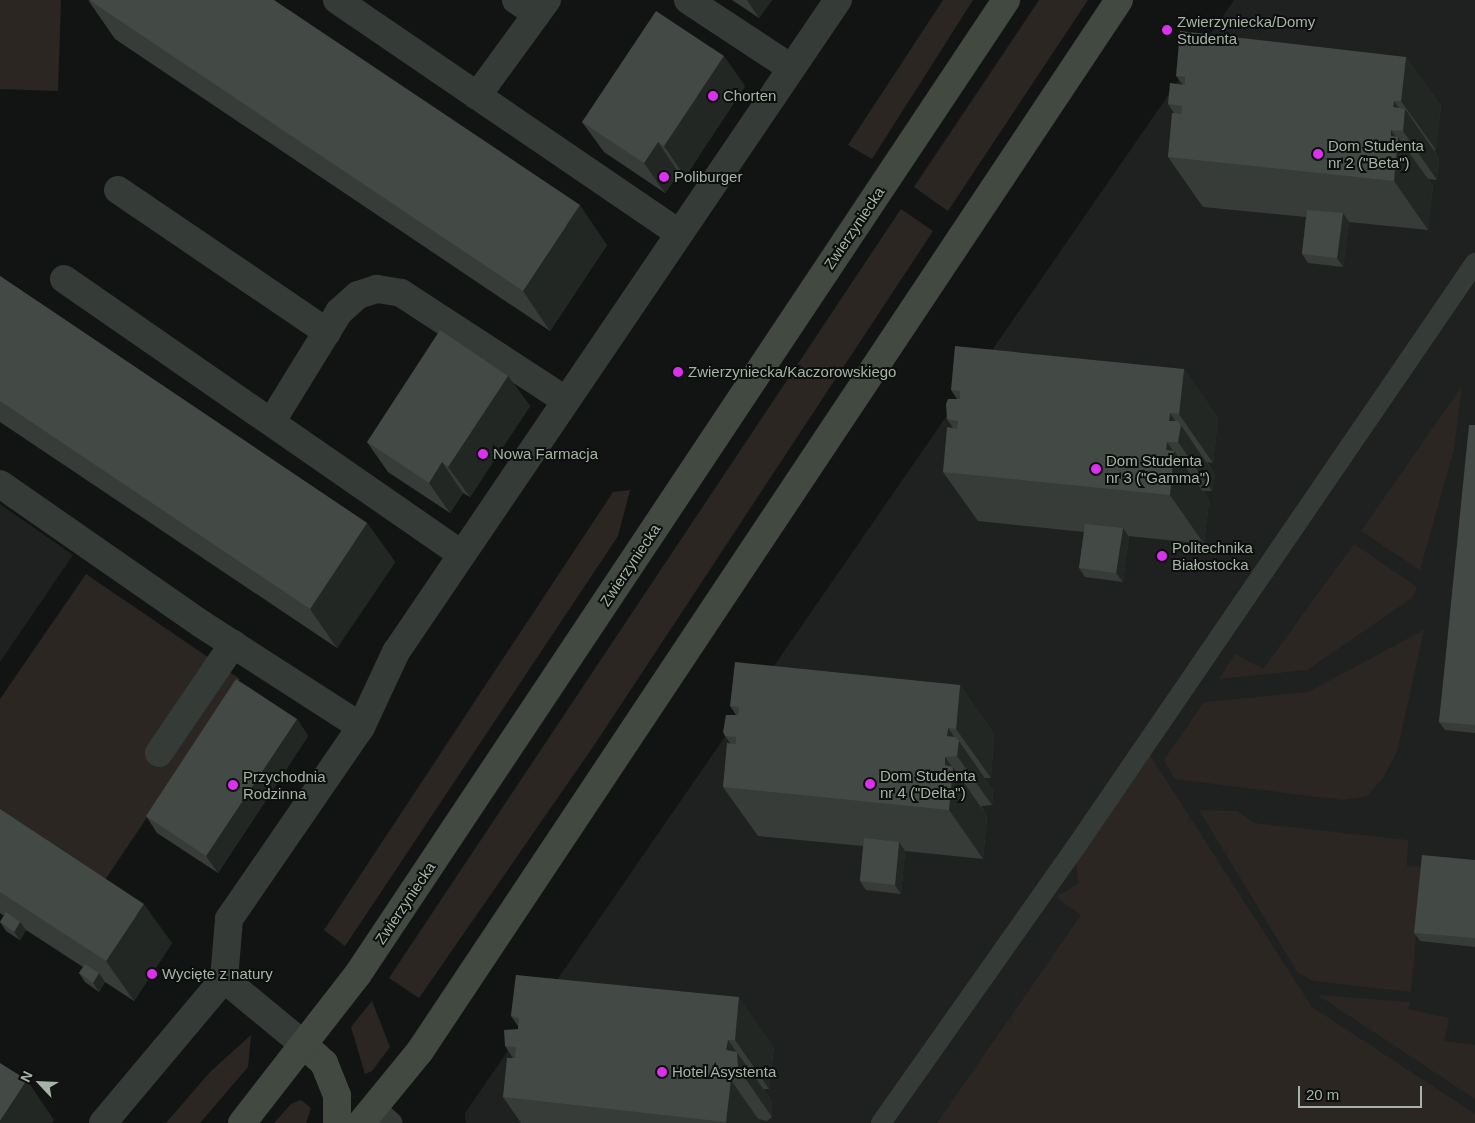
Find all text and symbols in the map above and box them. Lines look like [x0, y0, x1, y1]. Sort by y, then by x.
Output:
place label: Zwierzyniecka/Domy Studenta [1177, 12, 1315, 47]
marker: Zwierzyniecka/Domy Studenta [1161, 24, 1173, 36]
place label: Chorten [723, 87, 776, 105]
marker: Chorten [707, 90, 719, 102]
place label: Dom Studenta nr 2 ("Beta") [1328, 136, 1424, 171]
marker: Dom Studenta nr 2 ("Beta") [1312, 148, 1324, 160]
place label: Poliburger [674, 168, 742, 186]
marker: Poliburger [658, 171, 670, 183]
street label: Zwierzyniecka [820, 184, 888, 272]
place label: Zwierzyniecka/Kaczorowskiego [688, 363, 896, 381]
marker: Zwierzyniecka/Kaczorowskiego [672, 366, 684, 378]
place label: Nowa Farmacja [493, 445, 598, 463]
marker: Nowa Farmacja [477, 448, 489, 460]
place label: Dom Studenta nr 3 ("Gamma") [1106, 451, 1210, 486]
marker: Dom Studenta nr 3 ("Gamma") [1090, 463, 1102, 475]
street label: Zwierzyniecka [596, 521, 664, 609]
place label: Politechnika Białostocka [1172, 538, 1253, 573]
marker: Politechnika Białostocka [1156, 550, 1168, 562]
place label: Dom Studenta nr 4 ("Delta") [880, 766, 976, 801]
place label: Przychodnia Rodzinna [243, 767, 326, 802]
marker: Dom Studenta nr 4 ("Delta") [864, 778, 876, 790]
marker: Przychodnia Rodzinna [227, 779, 239, 791]
street label: Zwierzyniecka [371, 859, 439, 947]
place label: Wycięte z natury [162, 965, 273, 983]
marker: Wycięte z natury [146, 968, 158, 980]
north arrow [15, 1058, 65, 1108]
place label: Hotel Asystenta [672, 1063, 777, 1081]
marker: Hotel Asystenta [656, 1066, 668, 1078]
text: N [17, 1069, 36, 1085]
scale bar [1300, 1076, 1424, 1108]
text: 20 m [1306, 1086, 1339, 1103]

